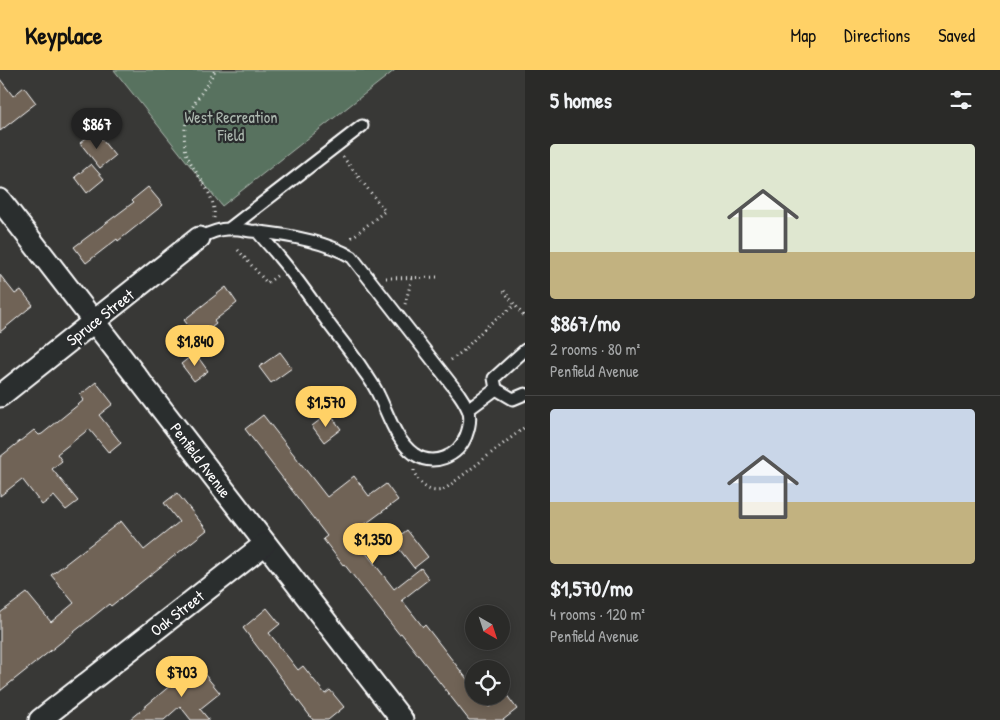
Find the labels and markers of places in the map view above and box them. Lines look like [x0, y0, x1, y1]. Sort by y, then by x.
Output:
pin: $867 [67, 108, 127, 150]
pin: $1,840 [154, 324, 236, 367]
pin: $1,570 [285, 386, 367, 428]
pin: $1,350 [332, 522, 414, 565]
pin: $703 [152, 656, 212, 698]

